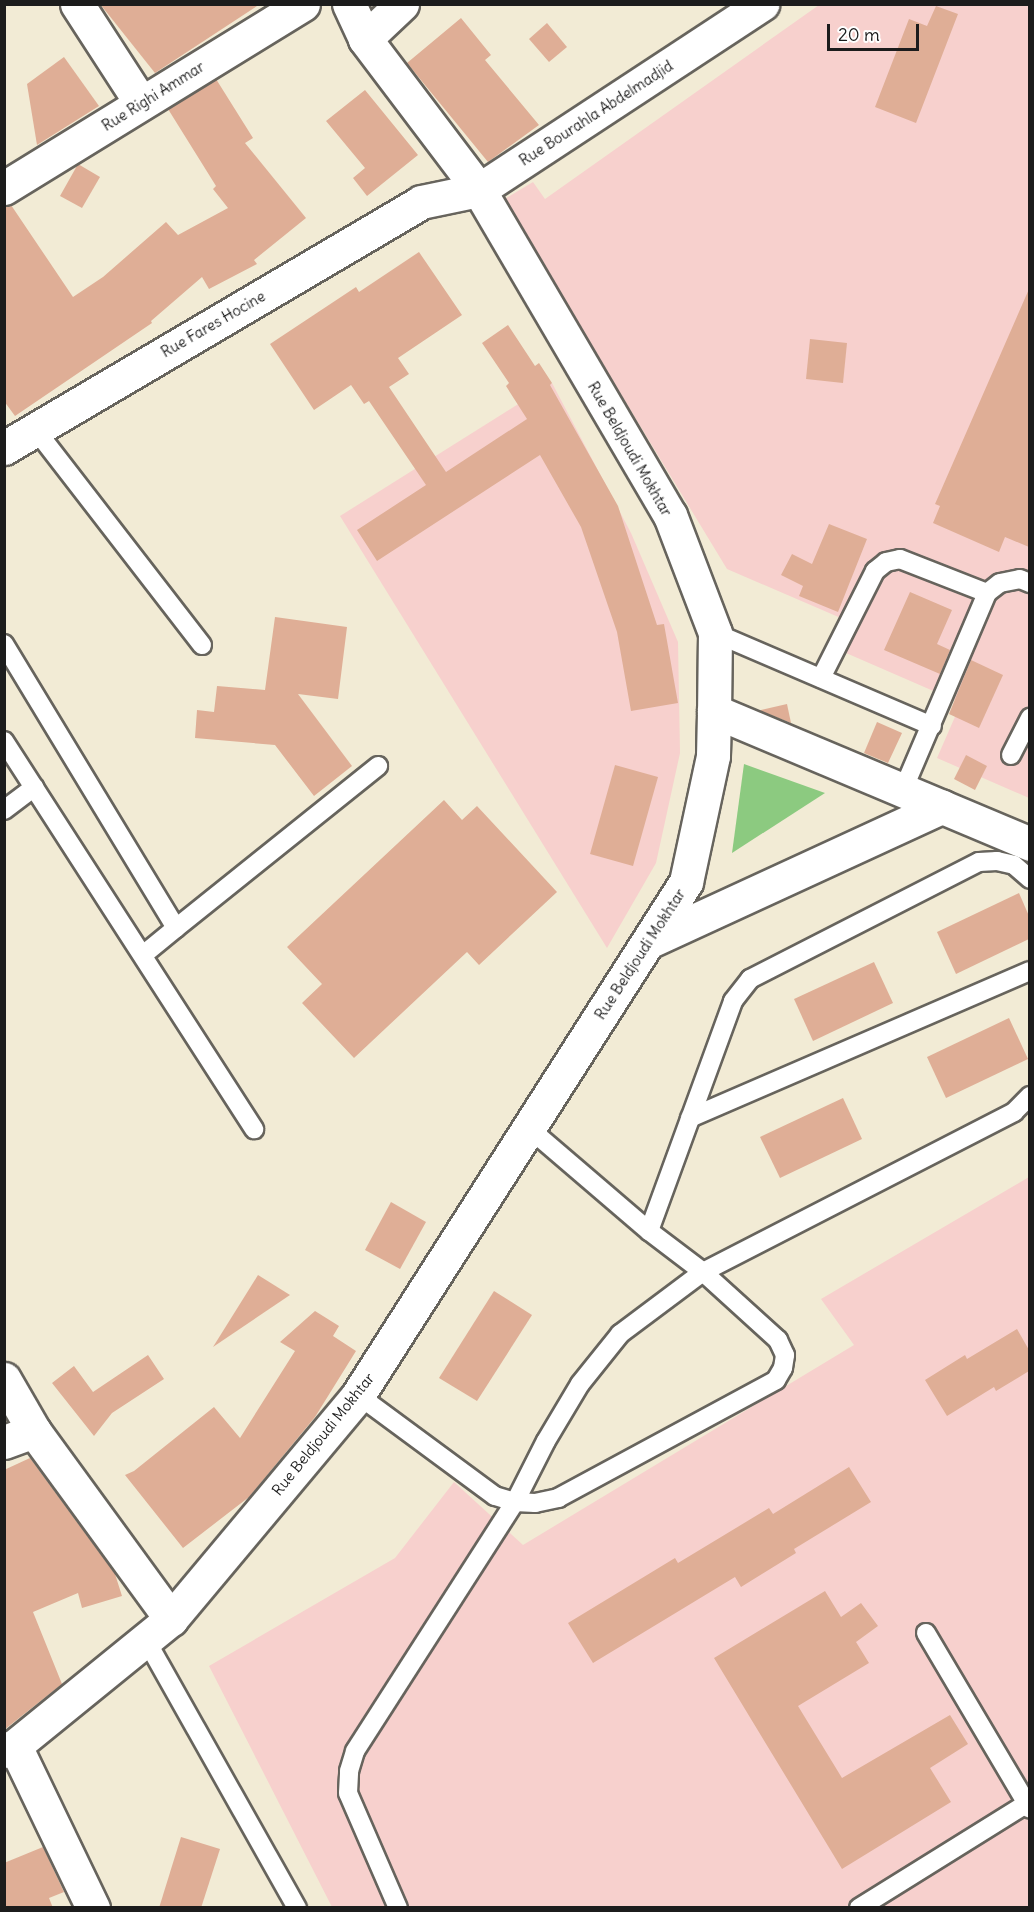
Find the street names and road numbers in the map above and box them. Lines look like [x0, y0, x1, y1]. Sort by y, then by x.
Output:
street label: Rue Righi Ammar [99, 57, 207, 135]
street label: Rue Bourahla Abdelmadjid [516, 57, 676, 169]
street label: Rue Fares Hocine [158, 287, 268, 361]
street label: Rue Beldjoudi Mokhtar [584, 378, 676, 520]
street label: Rue Beldjoudi Mokhtar [591, 885, 689, 1023]
street label: Rue Beldjoudi Mokhtar [268, 1369, 378, 1499]

